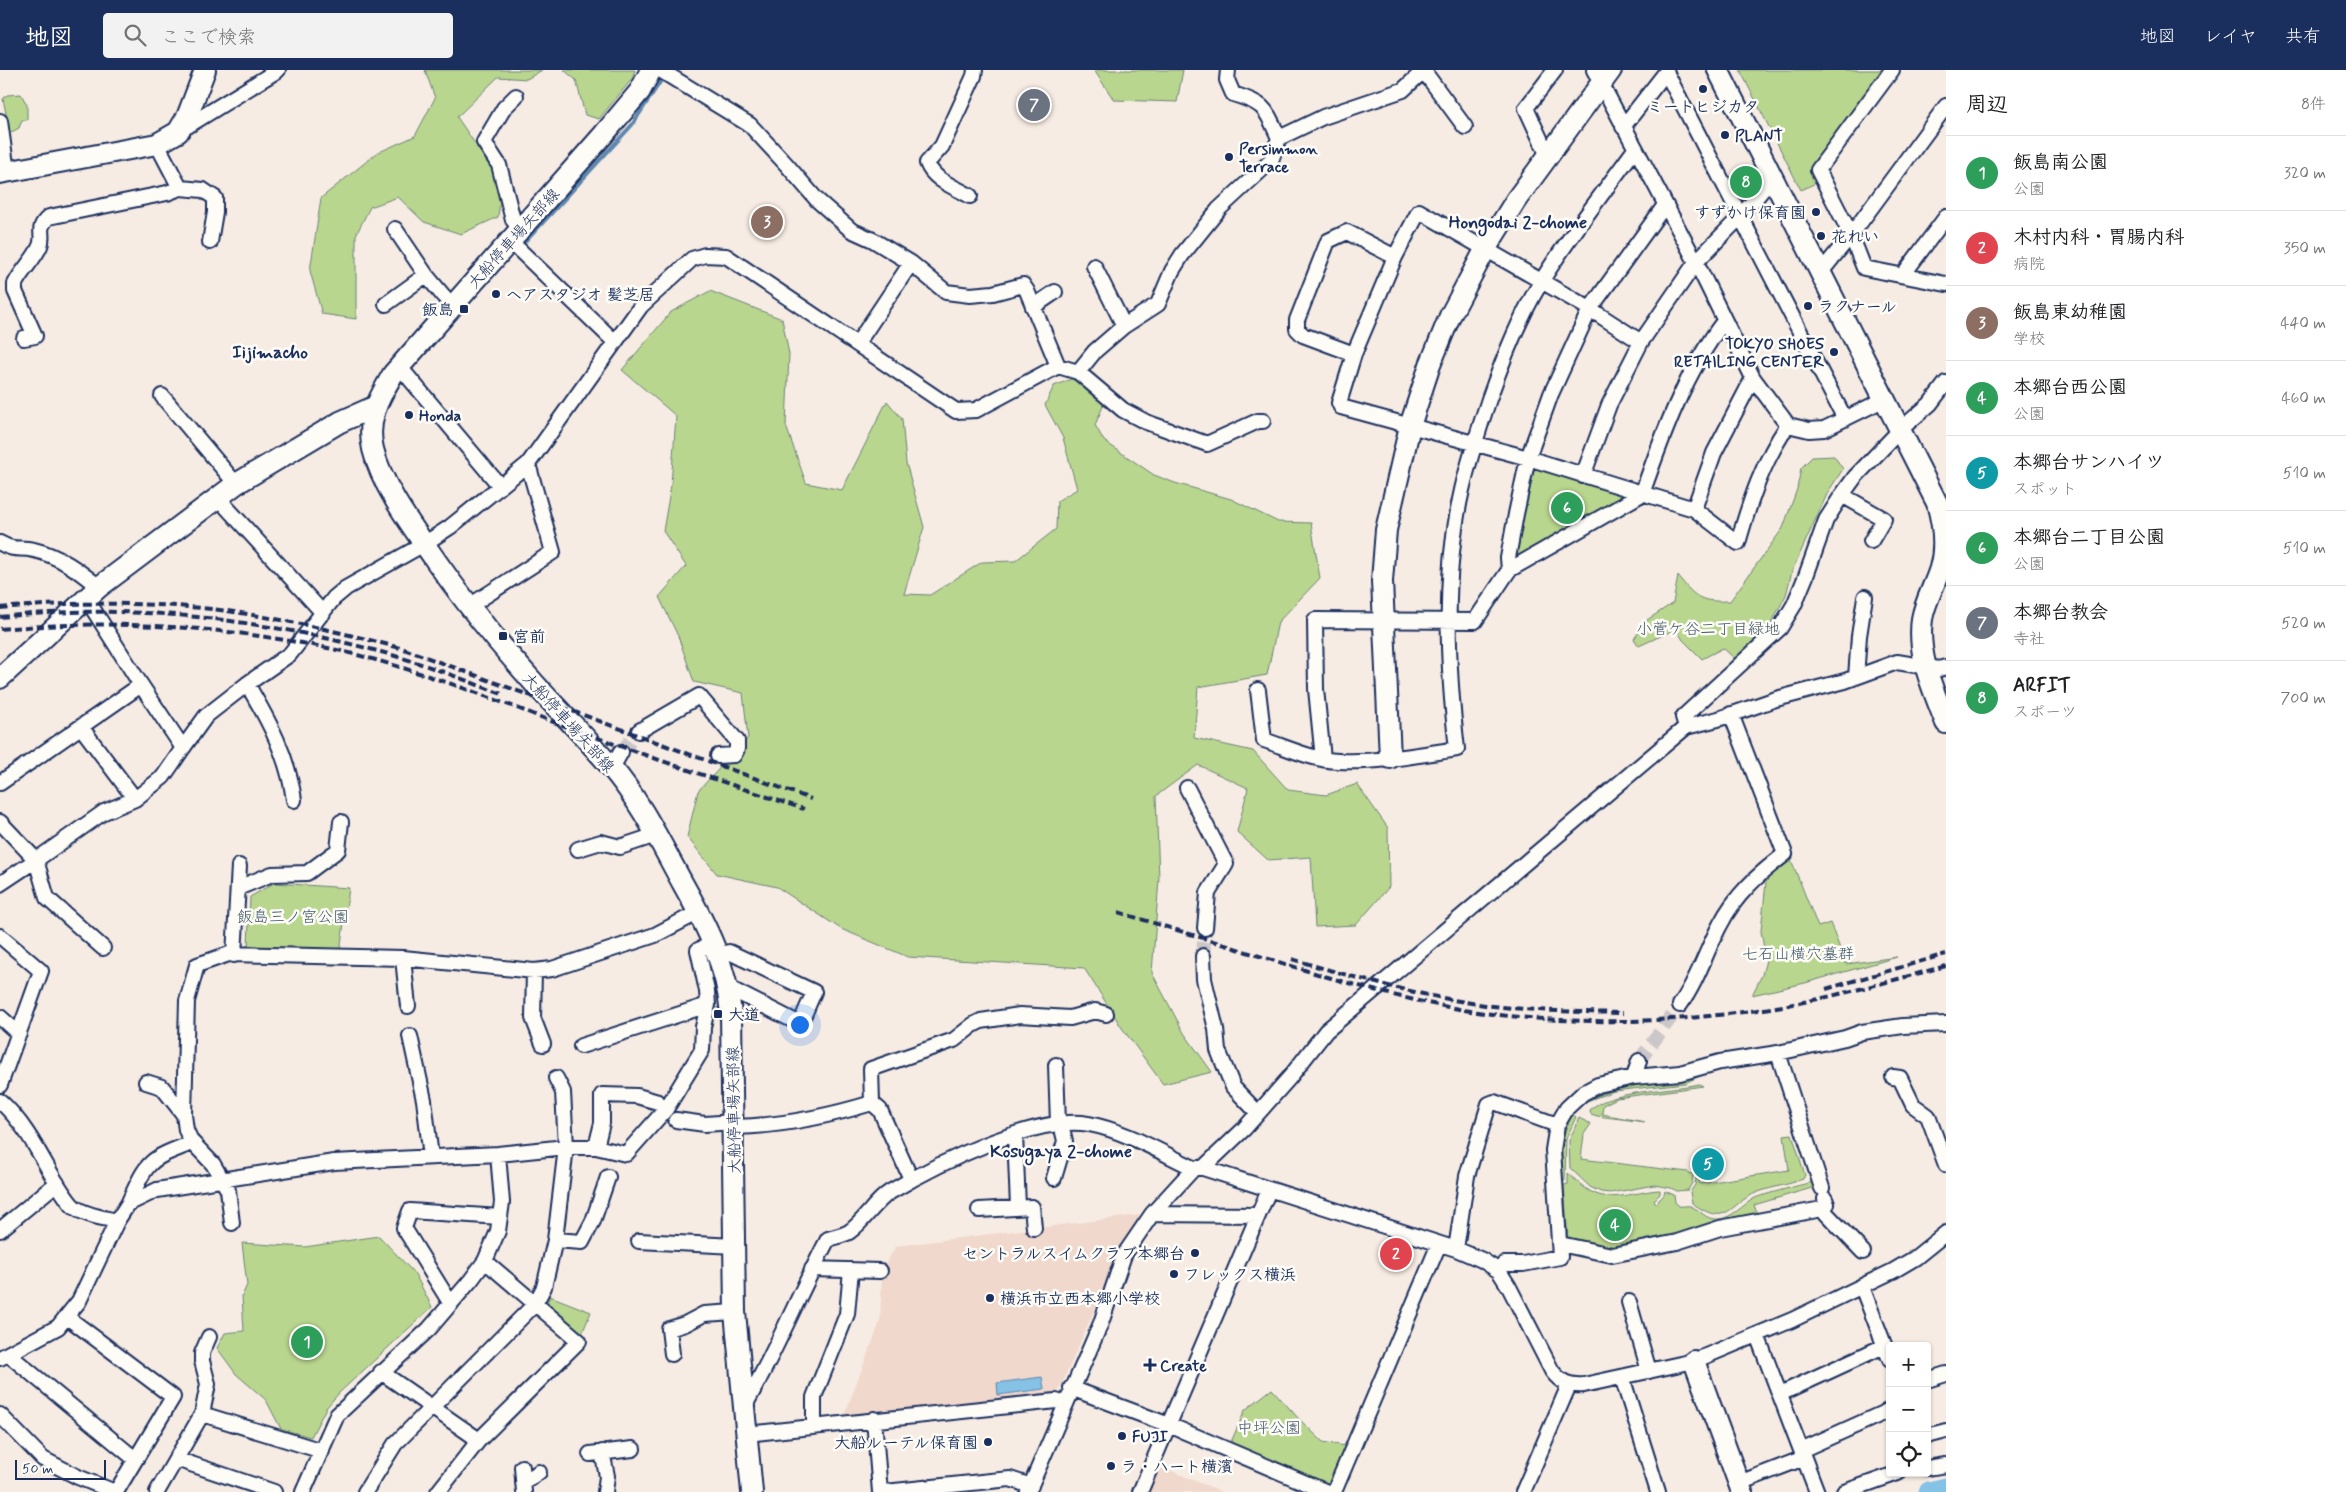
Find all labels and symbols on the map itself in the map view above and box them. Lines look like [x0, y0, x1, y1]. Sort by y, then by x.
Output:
marker: ミートヒジカタ [1697, 83, 1709, 95]
pin: 7 [1018, 86, 1050, 124]
place label: ミートヒジカタ [1647, 97, 1759, 118]
place label: PLANT [1735, 126, 1783, 147]
marker: PLANT [1719, 129, 1731, 141]
place label: Persimmon Terrace [1239, 139, 1319, 178]
marker: Persimmon Terrace [1223, 151, 1235, 163]
pin: 8 [1730, 163, 1762, 201]
street label: 大船停車場矢部線 [463, 184, 565, 294]
pin: 3 [751, 203, 783, 241]
place label: すずかけ保育園 [1694, 203, 1806, 224]
marker: すずかけ保育園 [1810, 206, 1822, 218]
district label: Hongodai 2-chome [1449, 211, 1587, 237]
place label: 花れい [1831, 227, 1879, 248]
marker: 花れい [1815, 230, 1827, 242]
place label: ヘアスタジオ 髪芝居 [506, 285, 655, 306]
marker: ヘアスタジオ 髪芝居 [490, 288, 502, 300]
place label: ラクナール [1818, 297, 1897, 318]
place label: 飯島 [422, 300, 454, 321]
marker: ラクナール [1802, 300, 1814, 312]
marker: 飯島 [458, 303, 470, 315]
place label: TOKYO SHOES RETAILING CENTER [1674, 334, 1824, 373]
district label: Iijimacho [232, 341, 308, 365]
marker: TOKYO SHOES RETAILING CENTER [1828, 346, 1840, 358]
place label: Honda [419, 406, 462, 427]
marker: Honda [403, 409, 415, 421]
pin: 6 [1551, 489, 1583, 527]
park label: 小菅ケ谷二丁目緑地 [1636, 619, 1780, 640]
place label: 宮前 [513, 627, 545, 648]
marker: 宮前 [497, 630, 509, 642]
street label: 大船停車場矢部線 [517, 668, 619, 778]
park label: 飯島三ノ宮公園 [237, 907, 349, 928]
park label: 七石山横穴墓群 [1742, 944, 1854, 965]
place label: 大道 [728, 1005, 760, 1026]
marker: 大道 [712, 1008, 724, 1020]
your location [787, 1012, 813, 1038]
street label: 大船停車場矢部線 [723, 1046, 746, 1174]
district label: Kosugaya 2-chome [990, 1140, 1132, 1166]
pin: 5 [1692, 1145, 1724, 1183]
pin: 4 [1599, 1206, 1631, 1244]
pin: 2 [1380, 1235, 1412, 1273]
place label: セントラルスイムクラブ本郷台 [962, 1244, 1185, 1265]
marker: セントラルスイムクラブ本郷台 [1189, 1247, 1201, 1259]
place label: フレックス横浜 [1184, 1265, 1296, 1286]
marker: フレックス横浜 [1168, 1268, 1180, 1280]
place label: 横浜市立西本郷小学校 [1000, 1289, 1160, 1310]
marker: 横浜市立西本郷小学校 [984, 1292, 996, 1304]
pin: 1 [291, 1323, 323, 1361]
place label: Create [1160, 1356, 1207, 1377]
marker: Create [1144, 1359, 1156, 1371]
park label: 中坪公園 [1237, 1418, 1301, 1439]
place label: FUJI [1132, 1427, 1169, 1448]
marker: FUJI [1116, 1430, 1128, 1442]
place label: 大船ルーテル保育園 [834, 1433, 978, 1454]
marker: 大船ルーテル保育園 [982, 1436, 994, 1448]
scale bar [15, 1457, 106, 1480]
place label: ラ・ハート横濱 [1121, 1457, 1233, 1478]
marker: ラ・ハート横濱 [1105, 1460, 1117, 1472]

